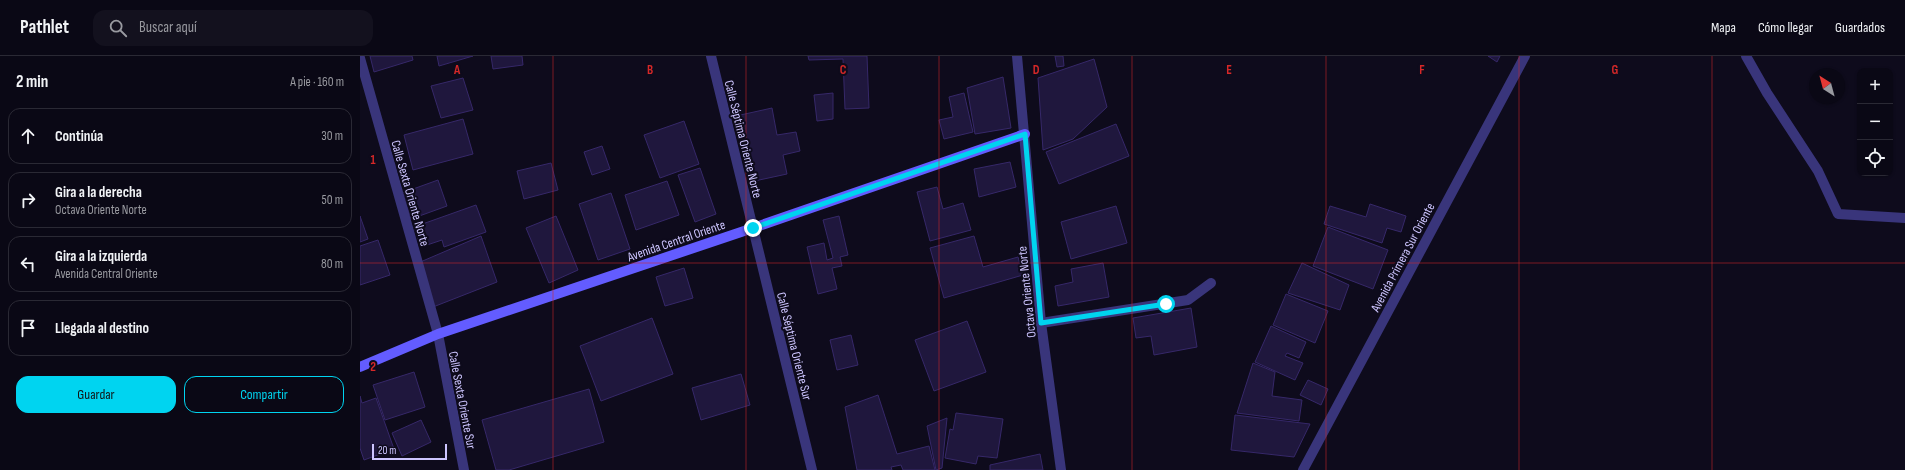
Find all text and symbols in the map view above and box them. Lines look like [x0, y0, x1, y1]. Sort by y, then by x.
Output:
search box [93, 10, 373, 46]
text: Pathlet [20, 16, 69, 39]
icon: search [107, 17, 129, 39]
text: Buscar aquí [139, 18, 197, 37]
text: Mapa [1711, 19, 1736, 36]
text: Cómo llegar [1758, 19, 1813, 36]
text: Guardados [1835, 19, 1885, 36]
text: A [453, 62, 461, 78]
text: B [647, 62, 653, 78]
text: C [840, 62, 847, 78]
text: D [1033, 62, 1040, 78]
text: E [1226, 62, 1232, 78]
text: F [1419, 62, 1425, 78]
text: G [1612, 62, 1619, 78]
north arrow [1809, 68, 1845, 104]
map controls [1857, 68, 1893, 176]
button: + [1857, 68, 1893, 104]
text: 2 min [16, 72, 48, 92]
text: A pie · 160 m [290, 74, 344, 90]
street label: Calle Séptima Oriente Norte [721, 79, 765, 200]
button: − [1857, 104, 1893, 140]
icon: ahead [17, 125, 39, 147]
text: Continúa [55, 127, 103, 146]
text: 30 m [321, 128, 343, 144]
street label: Calle Sexta Oriente Norte [387, 139, 433, 248]
button: locate [1857, 140, 1893, 176]
text: 1 [370, 152, 376, 168]
text: Gira a la derecha [55, 183, 142, 202]
icon: right [17, 189, 39, 211]
text: 50 m [322, 192, 343, 208]
street label: Avenida Primera Sur Oriente [1367, 200, 1438, 316]
text: Octava Oriente Norte [55, 202, 147, 218]
street label: Avenida Central Oriente [624, 217, 727, 266]
route end [744, 219, 762, 237]
street label: Octava Oriente Norte [1014, 245, 1040, 338]
text: Gira a la izquierda [55, 247, 147, 266]
icon: left [17, 253, 39, 275]
text: 80 m [321, 256, 343, 272]
text: Avenida Central Oriente [55, 266, 158, 282]
street label: Calle Séptima Oriente Sur [773, 291, 815, 402]
route start [1157, 295, 1175, 313]
icon: arrive [17, 317, 39, 339]
text: Llegada al destino [55, 319, 149, 338]
street label: Calle Sexta Oriente Sur [445, 350, 479, 451]
text: 2 [370, 359, 376, 375]
button: Guardar [16, 376, 176, 413]
button: Compartir [184, 376, 344, 413]
scale bar [372, 442, 447, 461]
text: 20 m [378, 444, 396, 457]

